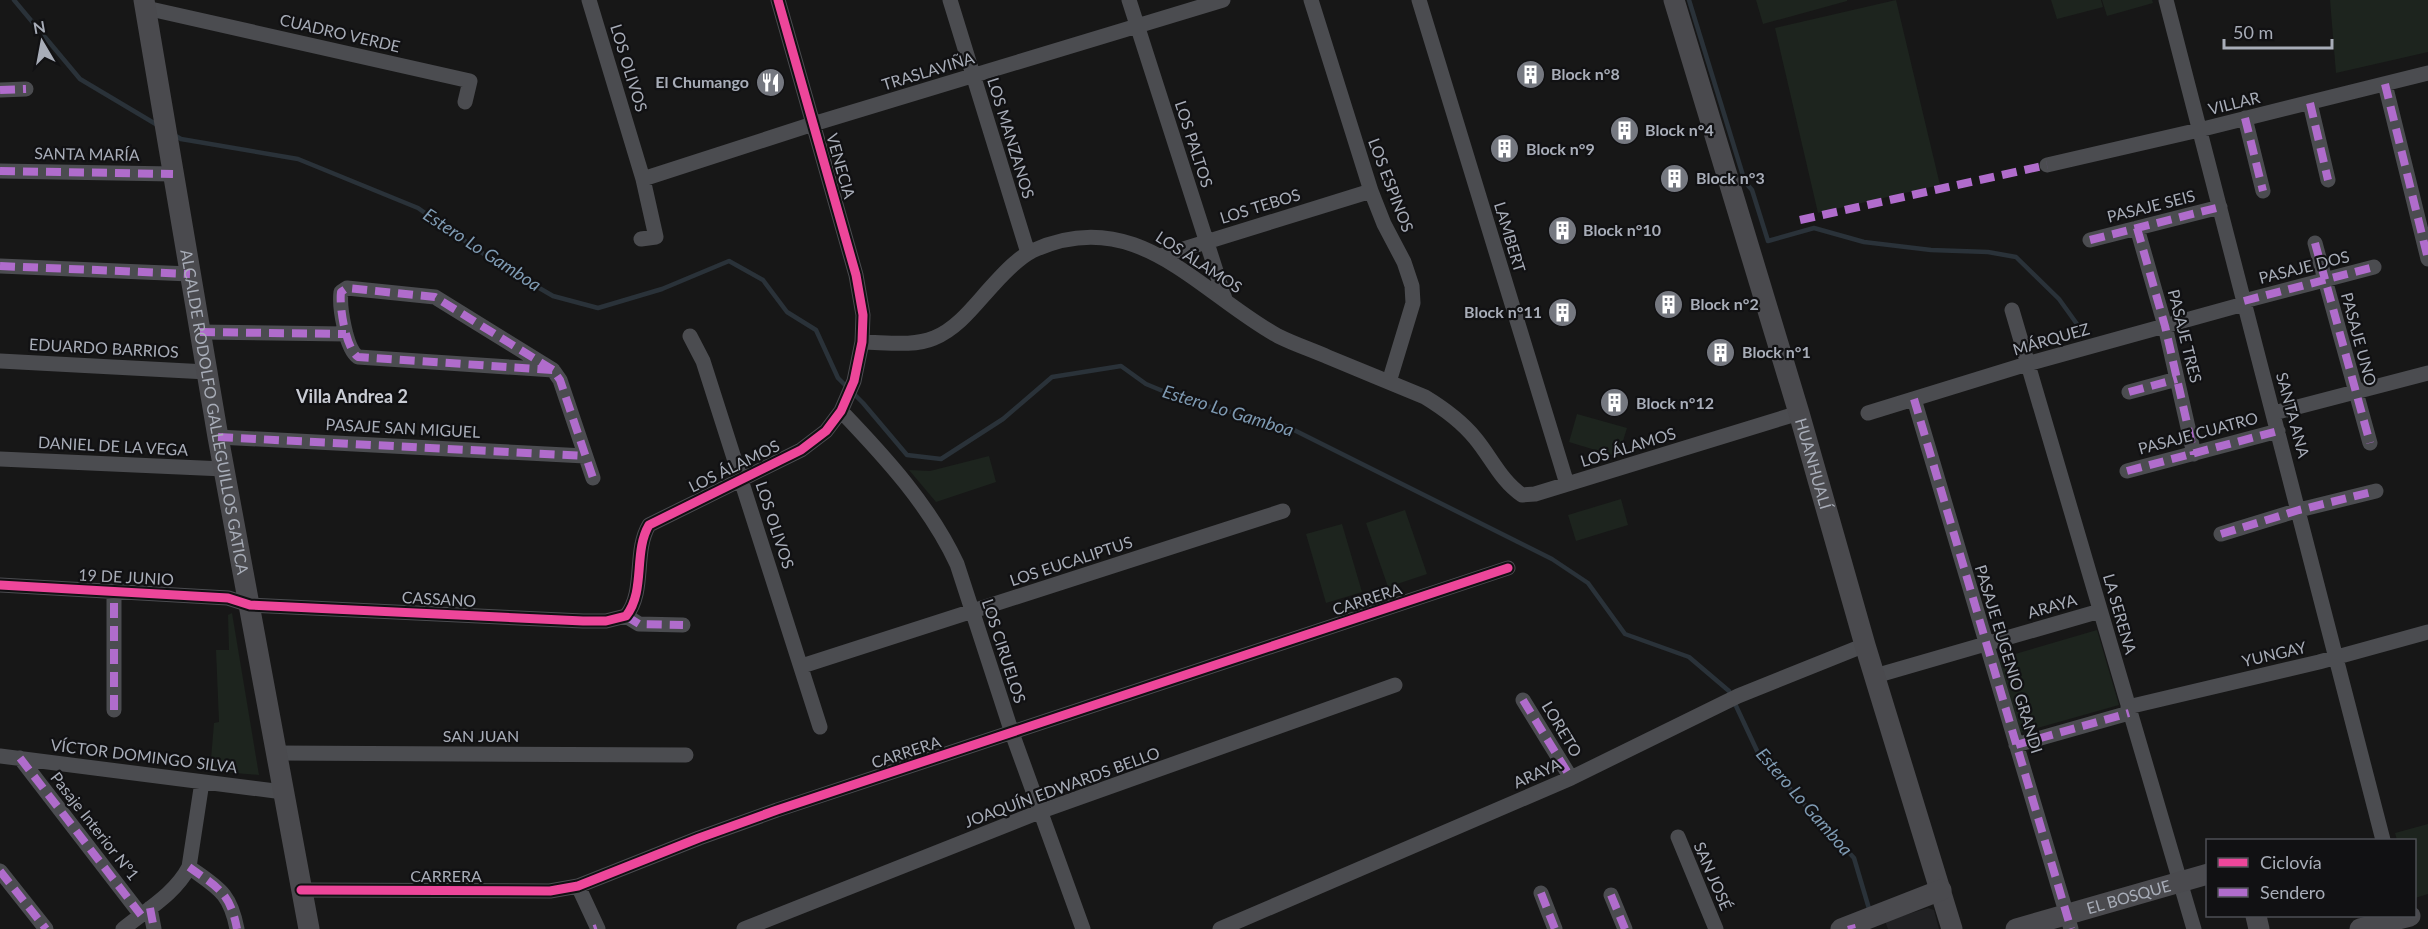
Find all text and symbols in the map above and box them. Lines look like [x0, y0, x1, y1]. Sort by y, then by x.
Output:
street label: CUADRO VERDE [278, 9, 402, 56]
north arrow [12, 12, 72, 72]
scale bar [2224, 12, 2332, 50]
text: N [32, 16, 47, 37]
text: 50 m [2233, 21, 2273, 43]
street label: LOS OLIVOS [607, 22, 652, 114]
street label: TRASLAVIÑA [879, 47, 976, 94]
building icon: Block n°8 [1514, 58, 1546, 90]
place label: Block n°8 [1551, 64, 1620, 83]
restaurant icon: El Chumango [754, 66, 786, 98]
place label: El Chumango [655, 72, 749, 91]
street label: LOS MANZANOS [984, 75, 1039, 201]
street label: VILLAR [2206, 87, 2262, 118]
street label: LOS PALTOS [1172, 98, 1217, 190]
building icon: Block n°4 [1608, 114, 1640, 146]
place label: Block n°4 [1645, 120, 1714, 139]
street label: VENECIA [823, 131, 860, 201]
building icon: Block n°9 [1489, 133, 1521, 165]
street label: LOS ESPINOS [1365, 135, 1418, 234]
place label: Block n°9 [1526, 139, 1595, 158]
street label: SANTA MARÍA [34, 143, 140, 164]
building icon: Block n°3 [1659, 162, 1691, 194]
place label: Block n°3 [1696, 168, 1765, 187]
street label: LOS TEBOS [1217, 184, 1302, 227]
street label: PASAJE SEIS [2105, 185, 2197, 226]
street label: LAMBERT [1491, 199, 1530, 275]
water label: Estero Lo Gamboa [420, 203, 546, 295]
building icon: Block n°10 [1546, 214, 1578, 246]
place label: Block n°10 [1583, 220, 1661, 239]
street label: LOS ÁLAMOS [1153, 227, 1246, 296]
street label: PASAJE DOS [2257, 246, 2351, 287]
street label: ALCALDE RODOLFO GALLEGUILLOS GATICA [177, 248, 253, 576]
street label: PASAJE TRES [2165, 287, 2206, 385]
building icon: Block n°2 [1653, 288, 1685, 320]
street label: PASAJE UNO [2338, 290, 2381, 388]
place label: Block n°2 [1690, 294, 1759, 313]
building icon: Block n°11 [1547, 296, 1579, 328]
place label: Block n°11 [1464, 302, 1542, 321]
street label: MÁRQUEZ [2010, 318, 2092, 359]
street label: EDUARDO BARRIOS [29, 334, 179, 361]
building icon: Block n°1 [1705, 336, 1737, 368]
place label: Block n°1 [1742, 342, 1811, 361]
street label: SANTA ANA [2273, 370, 2314, 460]
water label: Estero Lo Gamboa [1160, 380, 1296, 440]
district label: Villa Andrea 2 [295, 385, 408, 407]
building icon: Block n°12 [1599, 387, 1631, 419]
place label: Block n°12 [1636, 393, 1714, 412]
street label: PASAJE CUATRO [2136, 407, 2260, 458]
street label: PASAJE SAN MIGUEL [325, 414, 481, 441]
street label: HUANHUALÍ [1792, 416, 1836, 513]
street label: LOS ÁLAMOS [1578, 423, 1678, 470]
street label: DANIEL DE LA VEGA [38, 432, 189, 459]
street label: LOS ÁLAMOS [685, 435, 782, 496]
street label: LOS OLIVOS [752, 479, 799, 571]
street label: LOS EUCALIPTUS [1007, 532, 1135, 589]
street label: PASAJE EUGENIO GRANDI [1972, 562, 2047, 755]
street label: 19 DE JUNIO [78, 565, 175, 589]
street label: LA SERENA [2100, 571, 2141, 656]
street label: CARRERA [1330, 578, 1404, 619]
street label: CASSANO [401, 587, 477, 610]
street label: ARAYA [2025, 589, 2079, 622]
street label: LOS CIRUELOS [979, 596, 1030, 705]
street label: YUNGAY [2240, 637, 2308, 670]
street label: LORETO [1538, 697, 1587, 760]
street label: SAN JUAN [443, 726, 519, 745]
street label: CARRERA [869, 731, 943, 772]
street label: VÍCTOR DOMINGO SILVA [50, 735, 239, 776]
street label: JOAQUÍN EDWARDS BELLO [962, 742, 1162, 831]
water label: Estero Lo Gamboa [1752, 743, 1858, 860]
street label: ARAYA [1510, 754, 1564, 791]
street label: Pasaje Interior Nº1 [47, 768, 144, 884]
street label: SAN JOSÉ [1691, 839, 1736, 913]
legend [2206, 839, 2416, 917]
text: Ciclovía [2260, 851, 2322, 873]
street label: CARRERA [410, 866, 482, 885]
street label: EL BOSQUE [2084, 875, 2173, 917]
text: Sendero [2260, 881, 2325, 903]

